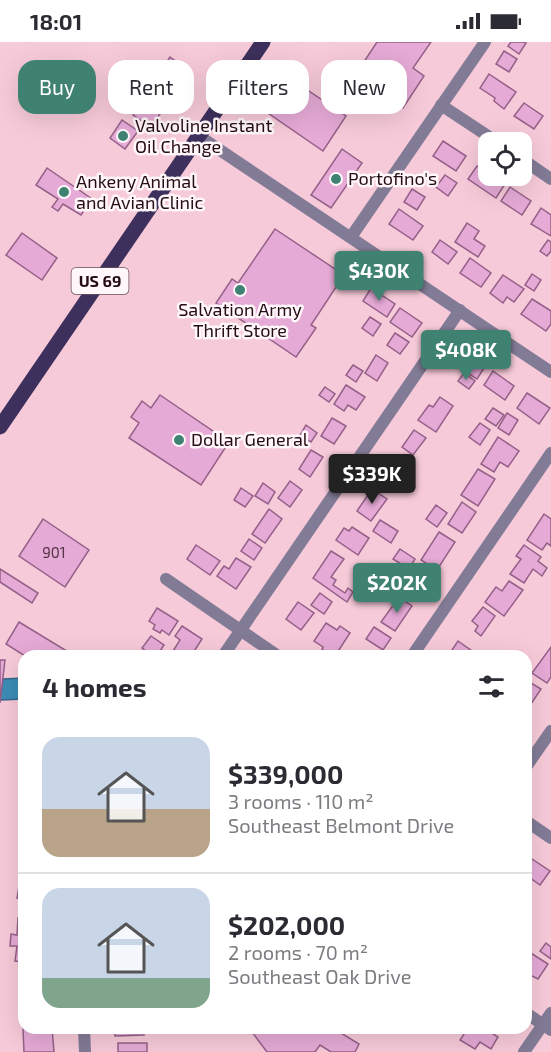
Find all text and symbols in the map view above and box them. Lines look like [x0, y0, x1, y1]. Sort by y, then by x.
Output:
text: 18:01 [30, 8, 82, 34]
chip: Buy [18, 60, 96, 114]
chip: Rent [108, 60, 194, 114]
chip: Filters [206, 60, 309, 114]
chip: New [321, 60, 407, 114]
place label: Valvoline Instant Oil Change [135, 114, 272, 157]
marker: Valvoline Instant Oil Change [116, 129, 130, 143]
map controls [478, 132, 532, 186]
button: locate [478, 132, 532, 186]
place label: Portofino's [348, 167, 437, 189]
place label: Ankeny Animal and Avian Clinic [76, 170, 203, 213]
marker: Portofino's [329, 172, 343, 186]
marker: Ankeny Animal and Avian Clinic [57, 185, 71, 199]
pin: $430K [337, 251, 421, 302]
text: $430K [349, 258, 409, 282]
road number: US 69 [72, 268, 128, 294]
marker: Salvation Army Thrift Store [233, 283, 247, 297]
place label: Salvation Army Thrift Store [178, 298, 302, 341]
pin: $408K [424, 330, 508, 381]
text: $408K [435, 337, 497, 361]
place label: Dollar General [191, 428, 309, 450]
marker: Dollar General [172, 433, 186, 447]
pin: $339K [330, 454, 414, 505]
text: $339K [343, 461, 401, 485]
house number: 901 [42, 543, 66, 561]
pin: $202K [355, 563, 439, 614]
text: $202K [367, 570, 427, 594]
icon: filters [475, 670, 508, 703]
text: 4 homes [42, 671, 147, 702]
text: $339,000 [228, 758, 343, 789]
icon: home [90, 761, 162, 833]
text: 3 rooms · 110 m² [228, 789, 374, 813]
text: Southeast Belmont Drive [228, 813, 454, 837]
text: $202,000 [228, 909, 345, 940]
icon: home [90, 912, 162, 984]
text: 2 rooms · 70 m² [228, 940, 368, 964]
text: Southeast Oak Drive [228, 964, 411, 988]

